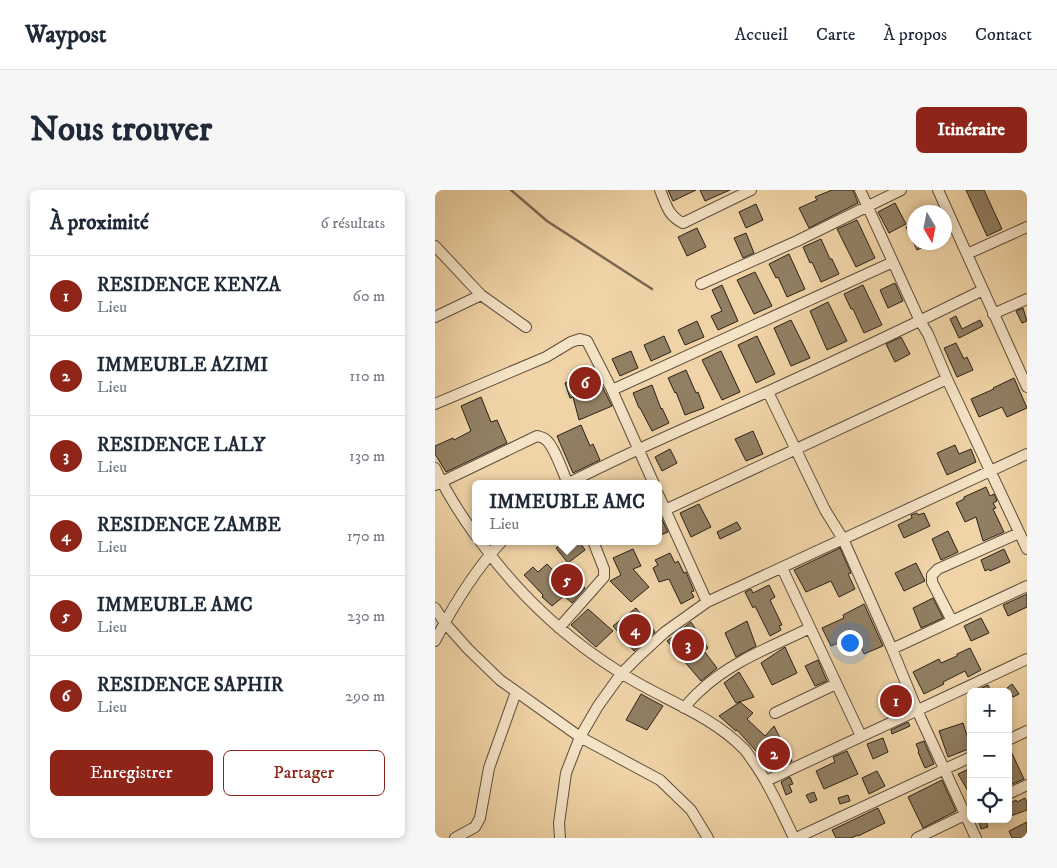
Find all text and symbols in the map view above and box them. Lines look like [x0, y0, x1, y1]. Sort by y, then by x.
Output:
text: Waypost [25, 20, 106, 50]
text: Accueil [735, 24, 788, 46]
text: Carte [816, 24, 855, 46]
text: À propos [883, 24, 947, 46]
text: Contact [975, 24, 1032, 46]
button: Itinéraire [916, 107, 1027, 153]
text: Nous trouver [30, 108, 212, 152]
north arrow [907, 205, 952, 250]
text: À proximité [50, 210, 149, 236]
text: 6 résultats [320, 213, 385, 233]
text: RESIDENCE KENZA [97, 274, 281, 297]
text: 1 [63, 286, 69, 306]
text: 60 m [353, 286, 385, 306]
text: Lieu [97, 297, 127, 317]
text: IMMEUBLE AZIMI [97, 354, 268, 377]
pin: 6 [569, 364, 601, 402]
text: 2 [62, 366, 70, 386]
text: 110 m [349, 366, 385, 386]
text: Lieu [97, 377, 127, 397]
text: RESIDENCE LALY [97, 434, 265, 457]
text: 3 [63, 446, 69, 466]
text: 130 m [349, 446, 385, 466]
text: Lieu [97, 457, 127, 477]
popup [472, 480, 662, 545]
text: IMMEUBLE AMC [489, 491, 645, 514]
text: RESIDENCE ZAMBE [97, 514, 281, 537]
text: Lieu [489, 514, 519, 534]
text: 4 [61, 526, 71, 546]
text: 170 m [347, 526, 385, 546]
text: Lieu [97, 537, 127, 557]
pin: 5 [551, 561, 583, 599]
text: IMMEUBLE AMC [97, 594, 253, 617]
text: 5 [62, 606, 70, 626]
text: 230 m [347, 606, 385, 626]
pin: 4 [619, 611, 651, 649]
text: Lieu [97, 617, 127, 637]
pin: 3 [672, 626, 704, 664]
your location [837, 630, 863, 656]
text: RESIDENCE SAPHIR [97, 674, 283, 697]
pin: 1 [880, 682, 912, 720]
text: 6 [62, 686, 70, 706]
text: 290 m [345, 686, 385, 706]
map controls [967, 688, 1012, 823]
button: + [967, 688, 1012, 733]
text: Lieu [97, 697, 127, 717]
button: − [967, 733, 1012, 778]
pin: 2 [758, 735, 790, 773]
button: Enregistrer [50, 750, 213, 796]
button: Partager [223, 750, 385, 796]
button: locate [967, 778, 1012, 823]

